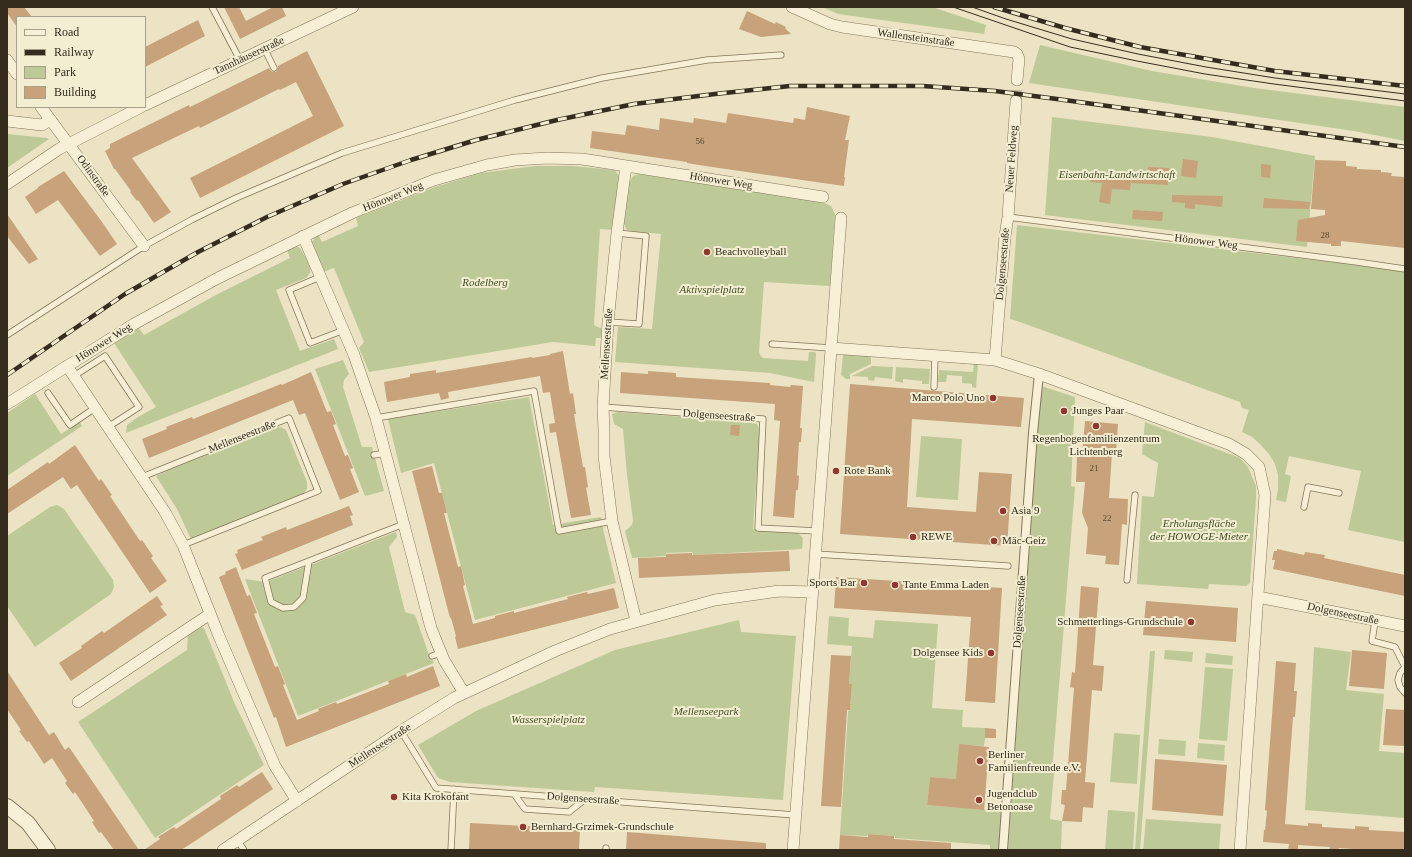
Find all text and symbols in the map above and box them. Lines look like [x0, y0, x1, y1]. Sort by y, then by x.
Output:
legend [16, 16, 146, 108]
text: Road [54, 25, 79, 39]
street label: Wallensteinstraße [877, 26, 955, 50]
street label: Tannhäuserstraße [211, 34, 287, 78]
text: Railway [54, 45, 94, 59]
text: Park [54, 65, 76, 79]
text: Building [54, 85, 96, 99]
street label: Neuer Feldweg [1003, 125, 1021, 193]
house number: 56 [696, 137, 704, 147]
street label: Odinstraße [73, 153, 113, 199]
park label: Eisenbahn-Landwirtschaft [1059, 168, 1175, 182]
street label: Hönower Weg [689, 170, 753, 192]
street label: Hönower Weg [361, 179, 425, 215]
street label: Dolgenseestraße [993, 227, 1013, 301]
house number: 28 [1320, 231, 1330, 241]
street label: Hönower Weg [1174, 232, 1238, 252]
place label: Beachvolleyball [715, 245, 786, 259]
marker: Beachvolleyball [702, 247, 712, 257]
park label: Rodelberg [462, 276, 508, 290]
park label: Aktivspielplatz [680, 283, 744, 297]
street label: Mellenseestraße [598, 308, 616, 380]
street label: Hönower Weg [74, 321, 134, 365]
place label: Marco Polo Uno [912, 391, 985, 405]
marker: Marco Polo Uno [988, 393, 998, 403]
place label: Junges Paar [1072, 404, 1124, 418]
marker: Junges Paar [1059, 406, 1069, 416]
street label: Dolgenseestraße [682, 407, 756, 425]
street label: Mellenseestraße [206, 417, 278, 457]
marker: Regenbogenfamilienzentrum Lichtenberg [1091, 421, 1101, 431]
place label: Regenbogenfamilienzentrum Lichtenberg [1032, 432, 1160, 458]
place label: Rote Bank [844, 464, 891, 478]
house number: 21 [1090, 464, 1098, 474]
marker: Rote Bank [831, 466, 841, 476]
place label: Asia 9 [1011, 504, 1039, 518]
marker: Asia 9 [998, 506, 1008, 516]
house number: 22 [1102, 514, 1112, 524]
park label: Erholungsfläche der HOWOGE-Mieter [1150, 517, 1248, 543]
place label: REWE [921, 530, 952, 544]
marker: REWE [908, 532, 918, 542]
place label: Mäc-Geiz [1002, 534, 1046, 548]
marker: Mäc-Geiz [989, 536, 999, 546]
street label: Dolgenseestraße [1011, 575, 1029, 649]
place label: Sports Bar [809, 576, 856, 590]
marker: Sports Bar [859, 578, 869, 588]
place label: Tante Emma Laden [903, 578, 989, 592]
marker: Tante Emma Laden [890, 580, 900, 590]
street label: Dolgenseestraße [1306, 600, 1380, 628]
place label: Schmetterlings-Grundschule [1057, 615, 1183, 629]
marker: Schmetterlings-Grundschule [1186, 617, 1196, 627]
place label: Dolgensee Kids [913, 646, 983, 660]
marker: Dolgensee Kids [986, 648, 996, 658]
park label: Mellenseepark [674, 705, 738, 719]
park label: Wasserspielplatz [511, 713, 585, 727]
street label: Mellenseestraße [346, 721, 414, 771]
place label: Berliner Familienfreunde e.V. [988, 748, 1080, 774]
marker: Berliner Familienfreunde e.V. [975, 756, 985, 766]
place label: Jugendclub Betonoase [987, 787, 1037, 813]
place label: Kita Krokofant [402, 790, 469, 804]
street label: Dolgenseestraße [546, 790, 620, 808]
marker: Kita Krokofant [389, 792, 399, 802]
marker: Jugendclub Betonoase [974, 795, 984, 805]
place label: Bernhard-Grzimek-Grundschule [531, 820, 674, 834]
marker: Bernhard-Grzimek-Grundschule [518, 822, 528, 832]

